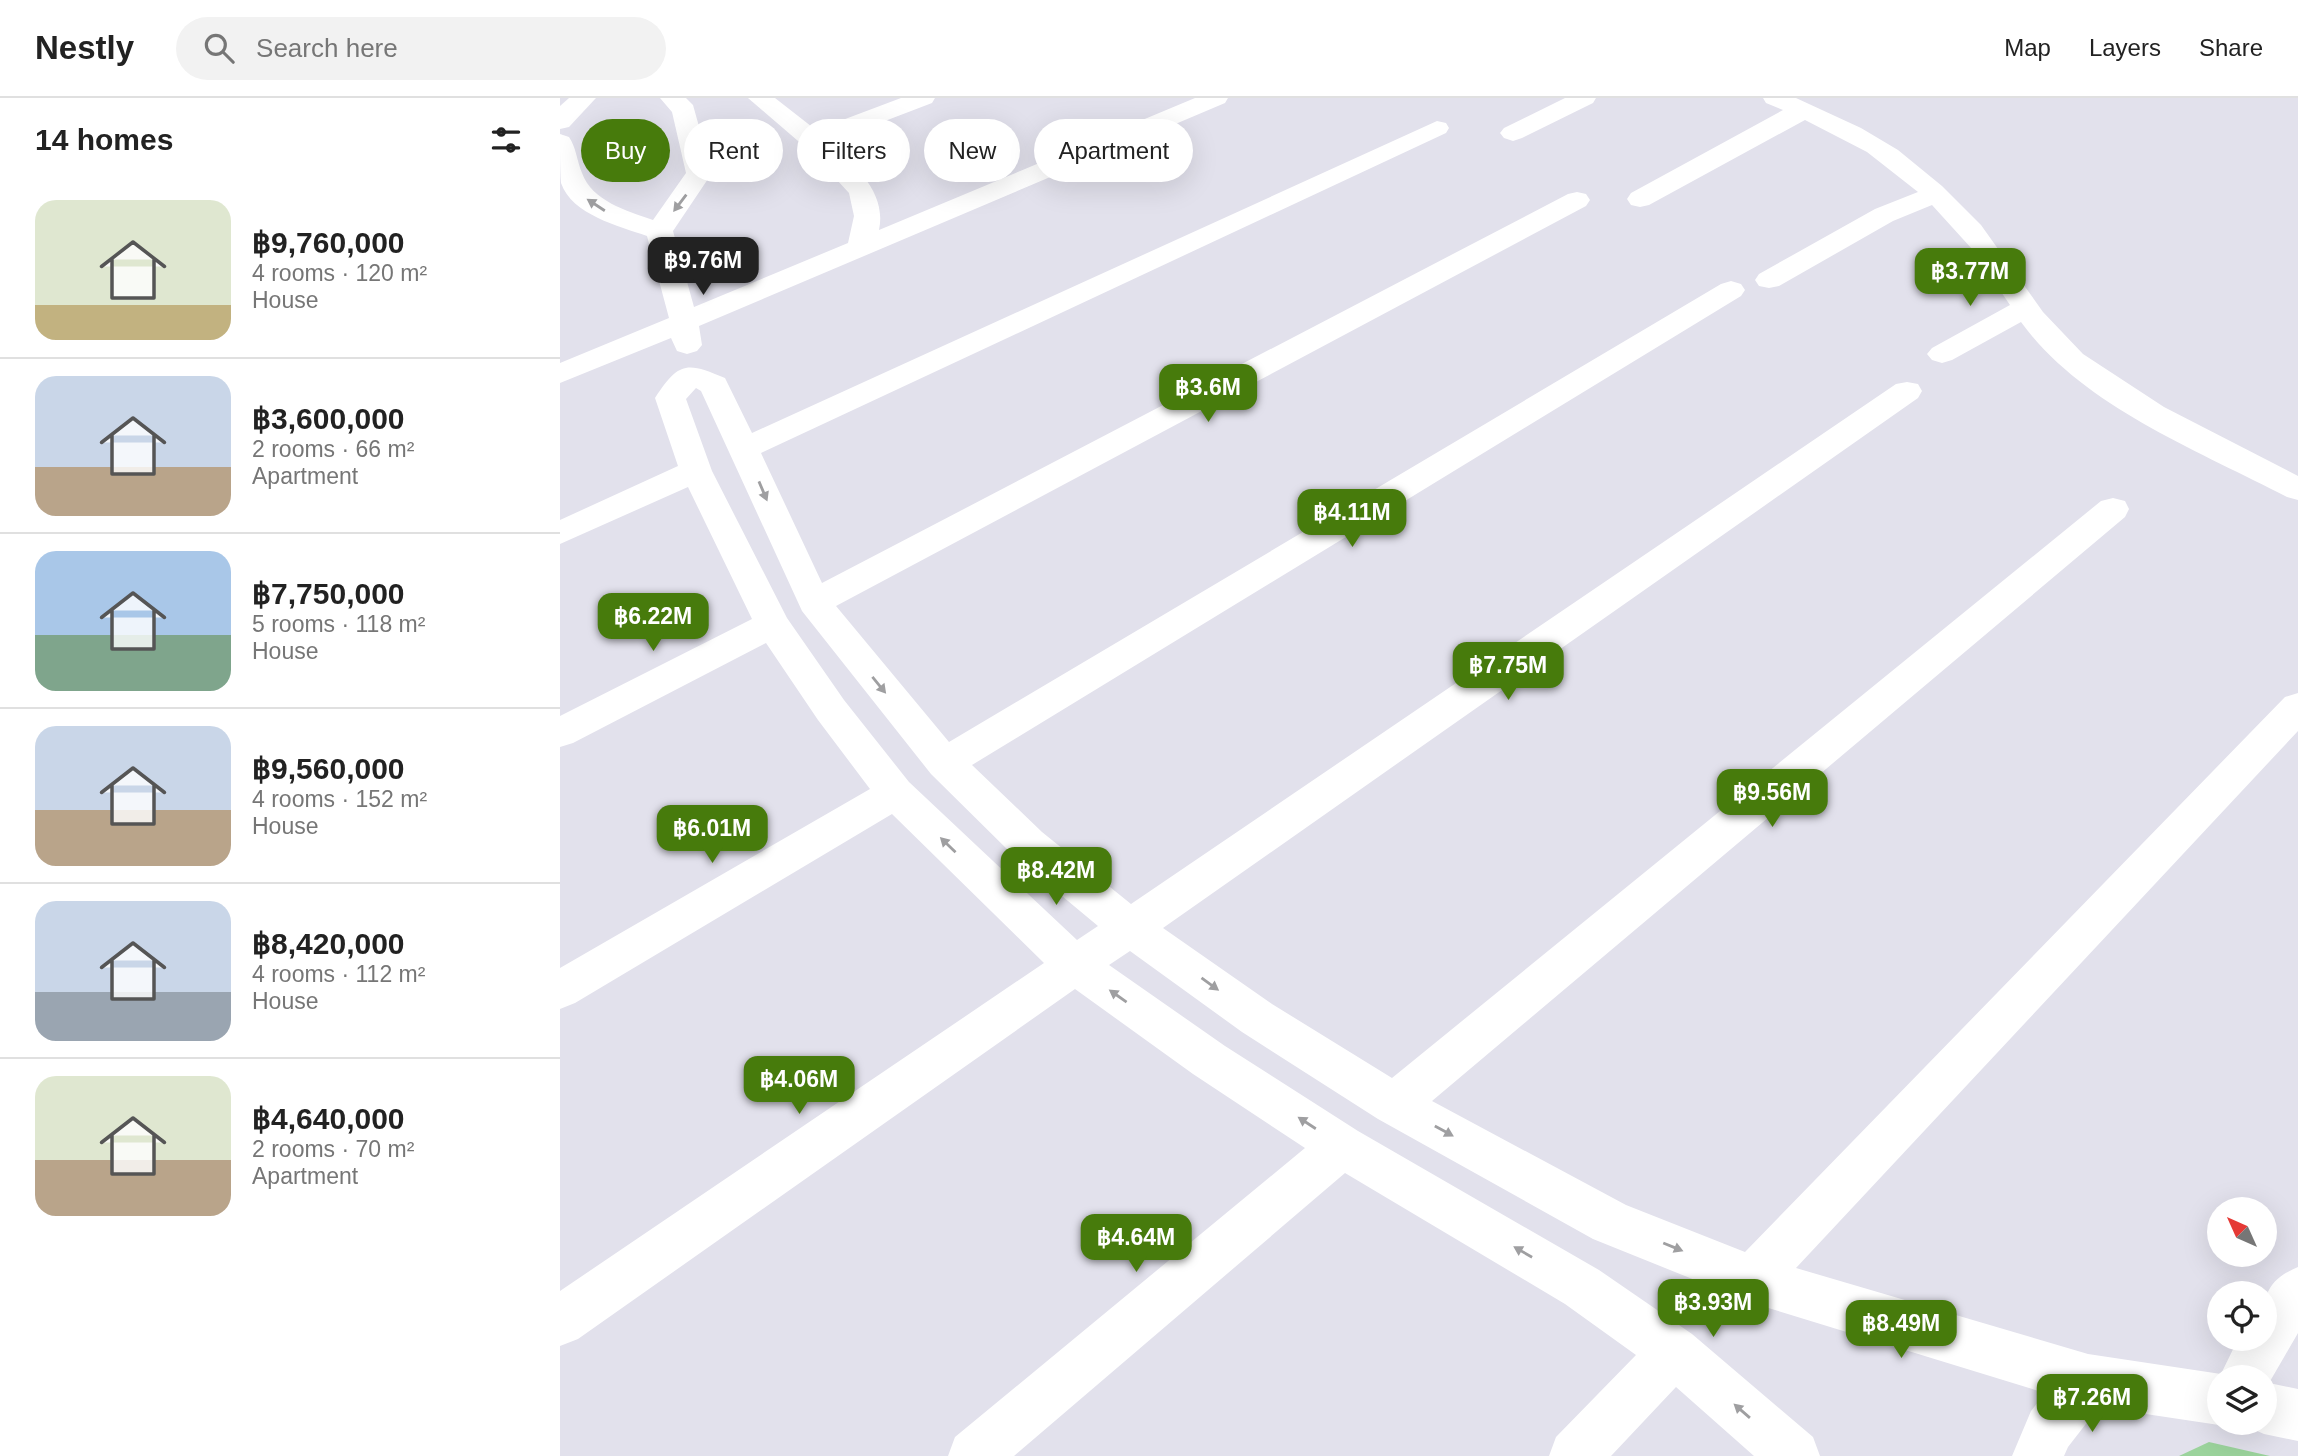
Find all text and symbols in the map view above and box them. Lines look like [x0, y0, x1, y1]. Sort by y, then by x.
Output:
search box [176, 17, 666, 80]
text: Nestly [35, 29, 134, 66]
icon: search [200, 29, 238, 67]
text: Search here [256, 33, 398, 63]
text: Map [2004, 34, 2051, 61]
text: Layers [2089, 34, 2161, 61]
text: Share [2199, 34, 2263, 61]
chip: Buy [581, 119, 670, 182]
chip: Rent [684, 119, 783, 182]
chip: Filters [797, 119, 910, 182]
chip: New [924, 119, 1020, 182]
chip: Apartment [1034, 119, 1193, 182]
icon: filters [487, 121, 525, 159]
text: 14 homes [35, 123, 173, 156]
one-way arrow [673, 194, 687, 212]
one-way arrow [587, 198, 606, 211]
text: ฿9,760,000 [252, 226, 405, 259]
icon: home [91, 228, 175, 312]
pin: ฿9.76M [646, 238, 760, 297]
text: ฿9.76M [664, 247, 742, 273]
pin: ฿3.77M [1913, 248, 2027, 308]
text: ฿3.77M [1931, 258, 2009, 284]
text: 4 rooms · 120 m² [252, 260, 427, 286]
text: House [252, 287, 318, 313]
pin: ฿3.6M [1159, 364, 1257, 424]
text: ฿3.6M [1175, 374, 1241, 400]
text: ฿3,600,000 [252, 402, 405, 435]
icon: home [91, 404, 175, 488]
text: 2 rooms · 66 m² [252, 436, 414, 462]
text: Apartment [252, 463, 358, 489]
one-way arrow [757, 481, 769, 501]
pin: ฿4.11M [1295, 490, 1409, 549]
text: ฿4.11M [1313, 499, 1391, 525]
text: ฿7,750,000 [252, 577, 405, 610]
icon: home [91, 579, 175, 663]
pin: ฿6.22M [596, 594, 710, 653]
text: ฿6.22M [614, 603, 692, 629]
text: 5 rooms · 118 m² [252, 611, 425, 637]
text: House [252, 638, 318, 664]
pin: ฿7.75M [1451, 642, 1565, 702]
text: ฿7.75M [1469, 652, 1547, 678]
one-way arrow [871, 676, 886, 693]
text: ฿9,560,000 [252, 752, 405, 785]
icon: home [91, 754, 175, 838]
pin: ฿9.56M [1715, 770, 1829, 829]
text: ฿9.56M [1733, 779, 1811, 805]
text: 4 rooms · 152 m² [252, 786, 427, 812]
pin: ฿6.01M [655, 806, 769, 865]
text: House [252, 813, 318, 839]
text: ฿6.01M [673, 815, 751, 841]
one-way arrow [941, 837, 957, 854]
pin: ฿8.42M [999, 848, 1113, 907]
text: ฿8.42M [1017, 857, 1095, 883]
text: ฿8,420,000 [252, 927, 405, 960]
icon: home [91, 929, 175, 1013]
text: 4 rooms · 112 m² [252, 961, 425, 987]
one-way arrow [1201, 977, 1219, 991]
text: House [252, 988, 318, 1014]
one-way arrow [1109, 989, 1127, 1003]
pin: ฿4.06M [742, 1056, 856, 1116]
text: ฿4.06M [760, 1066, 838, 1092]
text: ฿4,640,000 [252, 1102, 405, 1135]
icon: home [91, 1104, 175, 1188]
one-way arrow [1297, 1116, 1317, 1129]
one-way arrow [1434, 1125, 1453, 1137]
text: 2 rooms · 70 m² [252, 1136, 414, 1162]
text: Apartment [252, 1163, 358, 1189]
north arrow [2207, 1197, 2277, 1267]
map controls [2207, 1197, 2277, 1435]
pin: ฿4.64M [1079, 1214, 1193, 1274]
text: ฿4.64M [1097, 1224, 1175, 1250]
one-way arrow [1663, 1242, 1684, 1253]
one-way arrow [1514, 1246, 1533, 1258]
pin: ฿3.93M [1656, 1280, 1770, 1339]
button: locate [2207, 1281, 2277, 1351]
text: ฿3.93M [1674, 1289, 1752, 1315]
pin: ฿8.49M [1844, 1300, 1958, 1360]
text: ฿8.49M [1862, 1310, 1940, 1336]
button: layers [2207, 1365, 2277, 1435]
pin: ฿7.26M [2035, 1374, 2149, 1434]
text: ฿7.26M [2053, 1384, 2131, 1410]
one-way arrow [1733, 1403, 1751, 1419]

